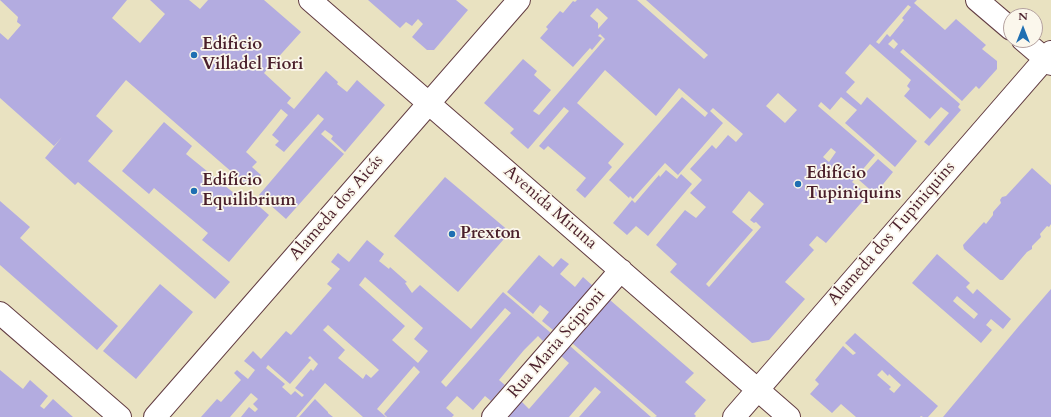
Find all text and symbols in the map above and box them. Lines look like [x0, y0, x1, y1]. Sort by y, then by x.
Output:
north arrow [1003, 8, 1043, 48]
text: N [1018, 9, 1028, 24]
place label: Edificio Villadel Fiori [202, 35, 304, 75]
marker: Edificio Villadel Fiori [189, 50, 199, 60]
street label: Alameda dos Aicás [286, 151, 388, 265]
street label: Alameda dos Tupiniquins [824, 158, 960, 310]
street label: Avenida Miruna [499, 162, 601, 254]
place label: Edifício Tupiniquins [806, 164, 901, 204]
place label: Edifício Equilibrium [202, 171, 296, 211]
marker: Edifício Tupiniquins [793, 179, 803, 189]
marker: Edifício Equilibrium [189, 186, 199, 196]
place label: Prexton [460, 224, 521, 244]
marker: Prexton [447, 229, 457, 239]
street label: Rua Maria Scipioni [504, 285, 610, 403]

